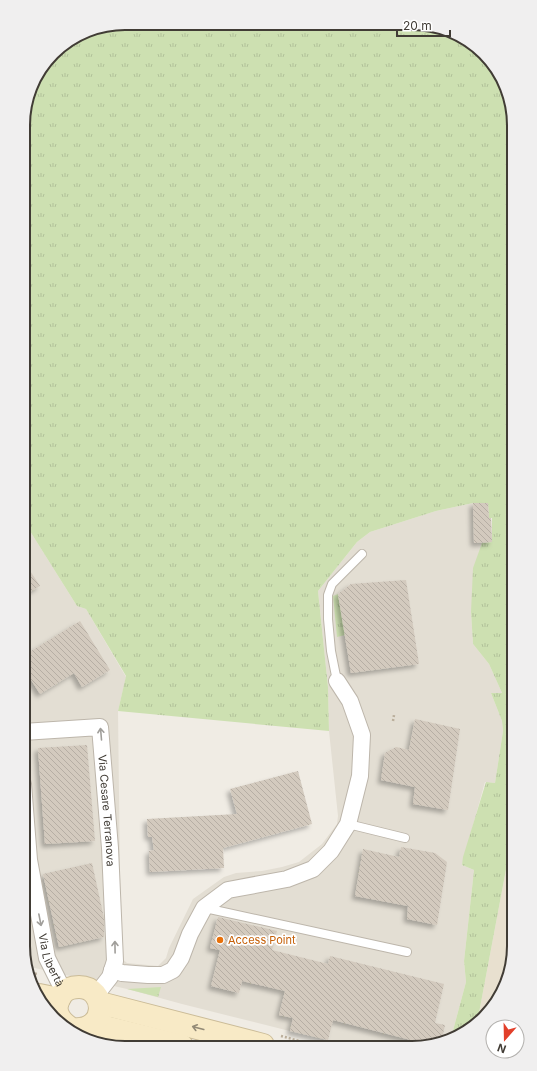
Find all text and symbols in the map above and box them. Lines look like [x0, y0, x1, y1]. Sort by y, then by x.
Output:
scale bar [397, 12, 450, 38]
text: 20 m [403, 18, 432, 33]
one-way arrow [97, 728, 105, 741]
street label: Via Cesare Terranova [95, 754, 118, 867]
one-way arrow [36, 913, 44, 926]
street label: Via Libertà [36, 932, 67, 989]
place label: Access Point [228, 933, 296, 947]
marker: Access Point [215, 935, 225, 945]
one-way arrow [111, 941, 119, 954]
north arrow [485, 1019, 525, 1059]
one-way arrow [192, 1024, 205, 1031]
text: N [495, 1040, 508, 1056]

